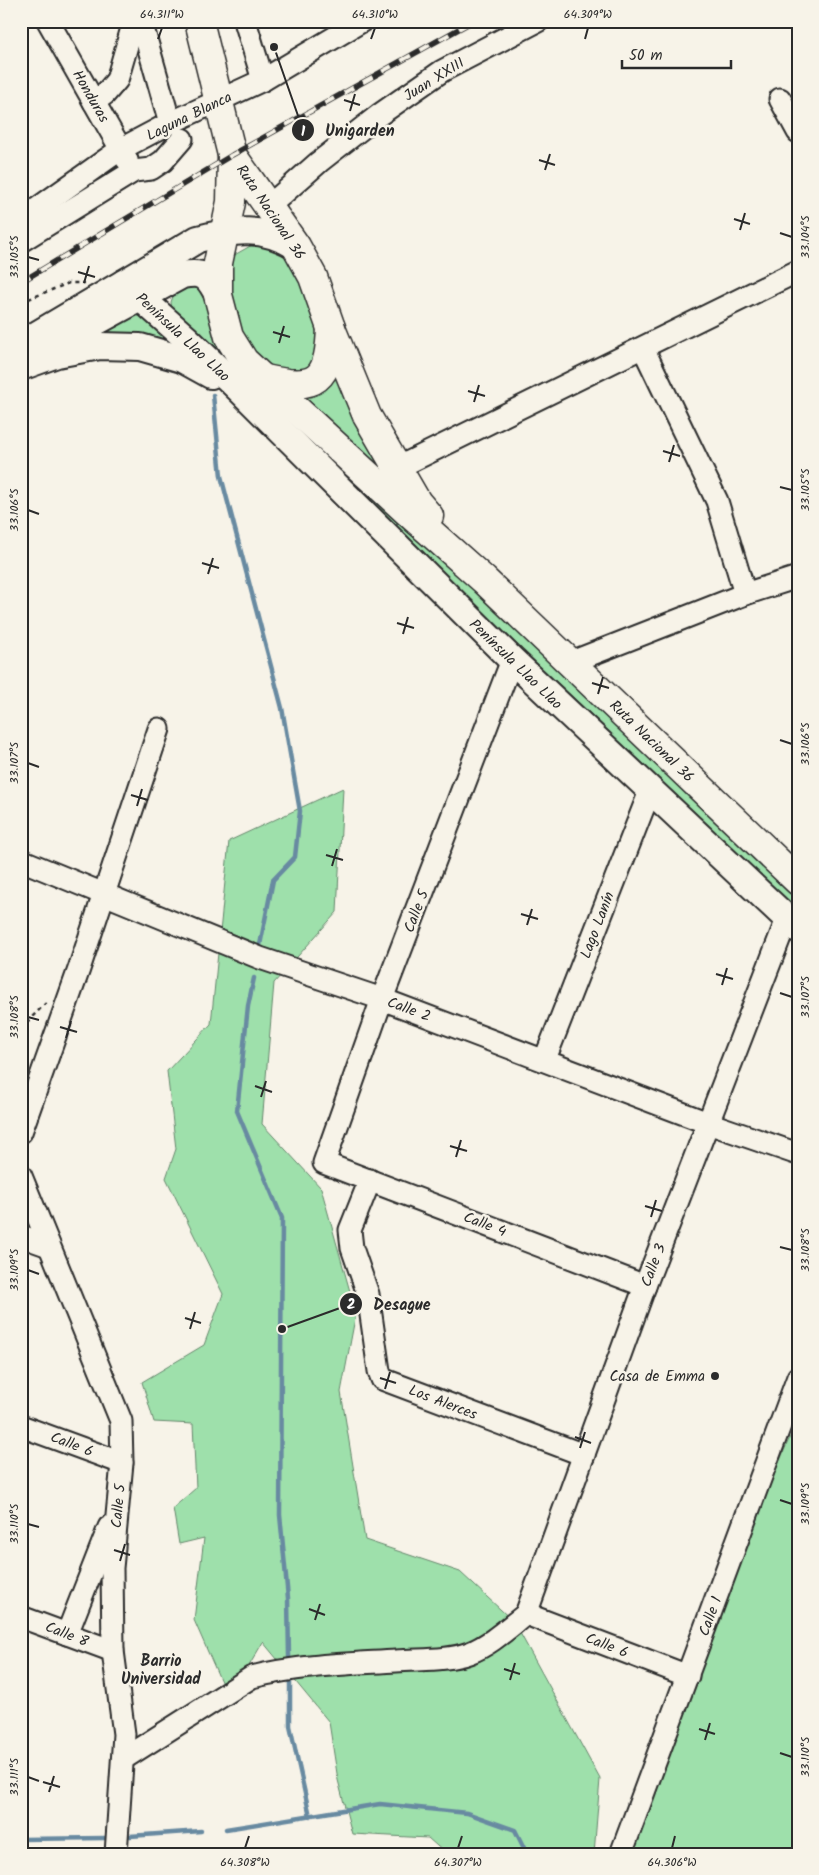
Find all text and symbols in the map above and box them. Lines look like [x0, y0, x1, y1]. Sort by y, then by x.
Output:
text: 64.311°W [140, 5, 184, 24]
text: 64.310°W [352, 5, 398, 24]
text: 64.309°W [564, 5, 612, 24]
scale bar [622, 38, 730, 70]
text: 50 m [629, 44, 663, 68]
street label: Juan XXIII [399, 51, 470, 108]
street label: Honduras [65, 65, 115, 128]
street label: Laguna Blanca [143, 86, 236, 148]
callout: Unigarden [290, 115, 405, 146]
text: Unigarden [325, 119, 395, 144]
text: 1 [301, 120, 306, 144]
street label: Ruta Nacional 36 [229, 160, 311, 265]
text: 33.104°S [796, 215, 815, 259]
text: 33.105°S [5, 235, 24, 279]
street label: Península Llao Llao [129, 287, 235, 388]
text: 33.105°S [796, 468, 815, 512]
text: 33.106°S [5, 488, 24, 532]
street label: Península Llao Llao [463, 614, 568, 716]
street label: Ruta Nacional 36 [603, 695, 699, 789]
text: 33.106°S [796, 722, 815, 766]
text: 33.107°S [5, 741, 24, 784]
street label: Calle 5 [398, 886, 436, 936]
street label: Lago Lanín [574, 888, 622, 962]
text: 33.107°S [796, 975, 815, 1018]
street label: Calle 2 [383, 991, 434, 1029]
text: 33.108°S [5, 994, 24, 1039]
street label: Calle 4 [460, 1206, 510, 1244]
text: 33.108°S [796, 1227, 815, 1272]
street label: Calle 3 [635, 1240, 673, 1291]
text: 33.109°S [5, 1248, 24, 1291]
callout: Desague [339, 1289, 441, 1320]
text: 2 [347, 1293, 356, 1317]
text: Desague [373, 1293, 431, 1318]
place label: Casa de Emma [610, 1365, 705, 1389]
marker: Casa de Emma [709, 1370, 721, 1382]
street label: Los Alerces [405, 1379, 481, 1427]
street label: Calle 6 [47, 1426, 97, 1464]
street label: Calle 5 [105, 1482, 133, 1529]
text: 33.109°S [796, 1482, 815, 1525]
text: 33.110°S [5, 1503, 24, 1544]
street label: Calle 1 [693, 1593, 729, 1640]
street label: Calle 8 [41, 1616, 93, 1655]
street label: Calle 6 [582, 1627, 632, 1665]
district label: Barrio Universidad [121, 1649, 201, 1692]
text: 33.110°S [796, 1736, 815, 1777]
text: 33.111°S [5, 1757, 24, 1796]
text: 64.308°W [220, 1853, 270, 1872]
text: 64.307°W [434, 1853, 482, 1872]
text: 64.306°W [647, 1853, 697, 1872]

